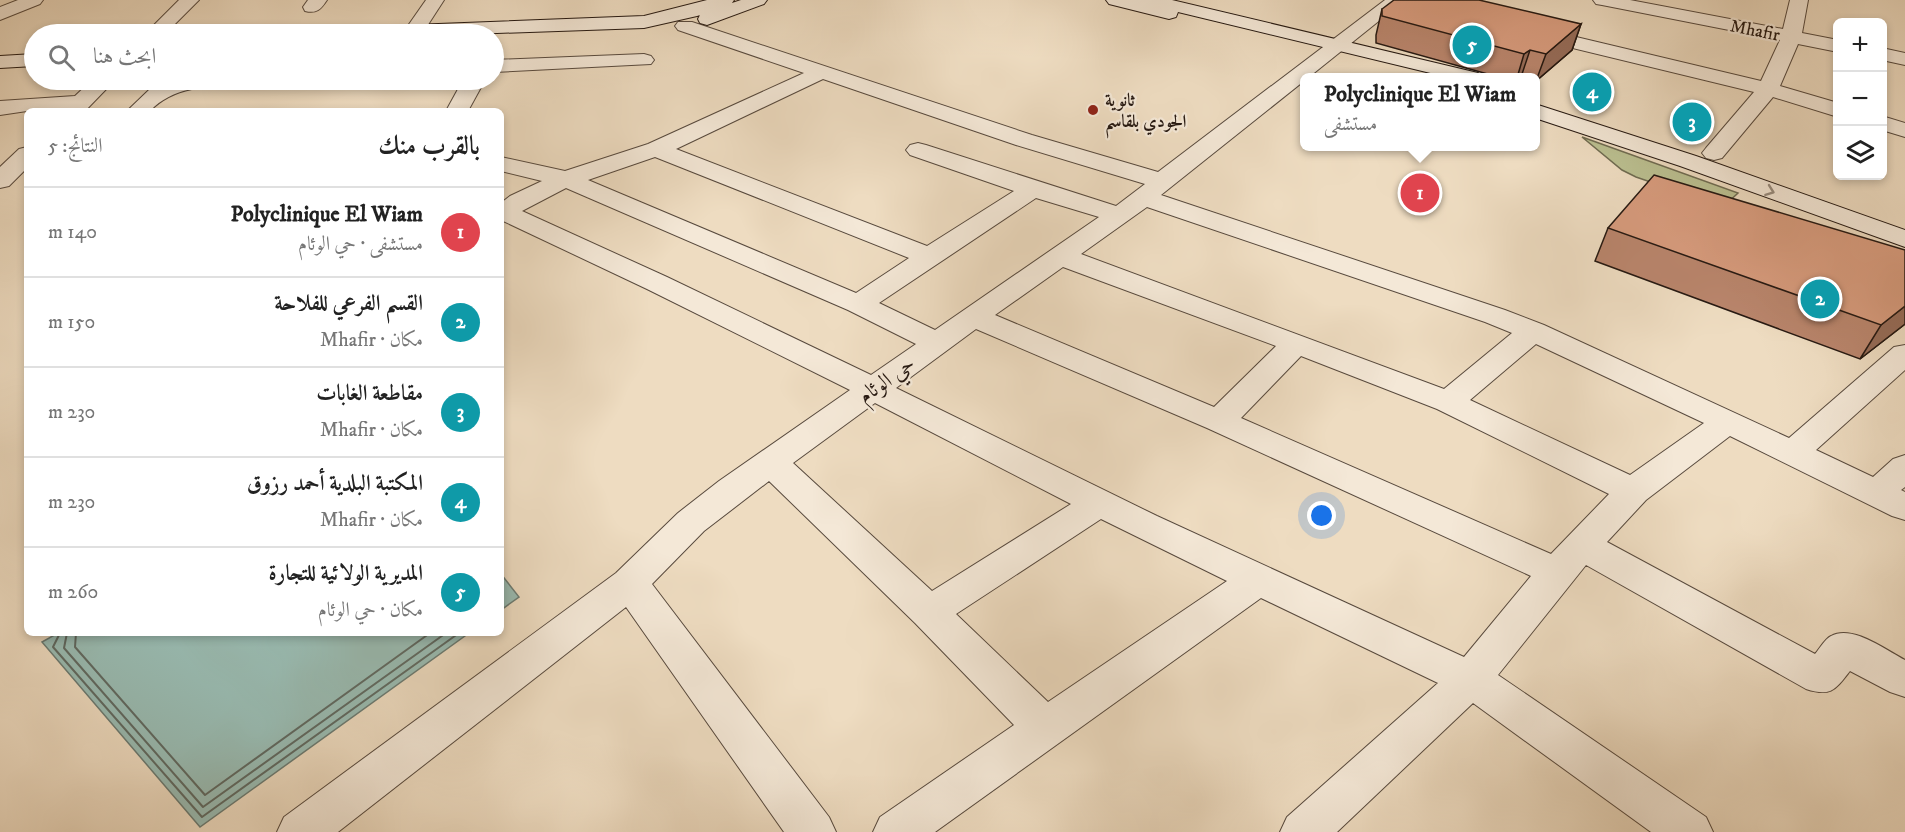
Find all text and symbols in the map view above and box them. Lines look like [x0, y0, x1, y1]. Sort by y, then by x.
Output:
street label: Mhafir [1728, 15, 1782, 47]
map controls [1833, 18, 1887, 180]
button: + [1833, 18, 1887, 72]
pin: 5 [1452, 22, 1492, 68]
search box [24, 24, 504, 90]
icon: search [45, 41, 78, 74]
text: ابحث هنا [93, 43, 156, 70]
pin: 4 [1572, 70, 1612, 115]
button: − [1833, 72, 1887, 126]
popup [1300, 73, 1540, 151]
text: Polyclinique El Wiam [1324, 81, 1516, 108]
place label: ثانوية الجودي بلقاسم [1105, 90, 1187, 139]
pin: 3 [1672, 100, 1712, 144]
marker: ثانوية الجودي بلقاسم [1086, 103, 1100, 117]
text: مستشفى [1324, 112, 1377, 137]
button: layers [1833, 126, 1887, 180]
text: بالقرب منك [378, 130, 480, 163]
text: النتائج: 5 [48, 134, 103, 159]
pin: 1 [1400, 170, 1440, 216]
one-way arrow [1764, 183, 1775, 196]
text: Polyclinique El Wiam [231, 201, 423, 228]
text: 140 m [48, 220, 97, 245]
text: 1 [457, 220, 464, 245]
text: مستشفى · حي الوئام [298, 232, 423, 257]
pin: 2 [1800, 276, 1840, 322]
text: القسم الفرعي للفلاحة [274, 290, 423, 317]
text: 150 m [48, 310, 95, 335]
text: 2 [456, 310, 465, 335]
text: مكان · Mhafir [320, 328, 423, 353]
street label: حي الوئام [853, 351, 924, 414]
text: مقاطعة الغابات [316, 380, 423, 407]
text: 230 m [48, 400, 95, 425]
text: 3 [457, 400, 464, 425]
text: مكان · Mhafir [320, 418, 423, 443]
text: المكتبة البلدية أحمد رزوق [247, 470, 423, 497]
text: 230 m [48, 490, 95, 515]
text: 4 [455, 490, 466, 515]
your location [1307, 501, 1336, 530]
text: مكان · Mhafir [320, 508, 423, 533]
text: المديرية الولائية للتجارة [268, 560, 423, 587]
text: 260 m [48, 580, 98, 605]
text: 5 [456, 580, 465, 605]
text: مكان · حي الوئام [318, 598, 423, 623]

